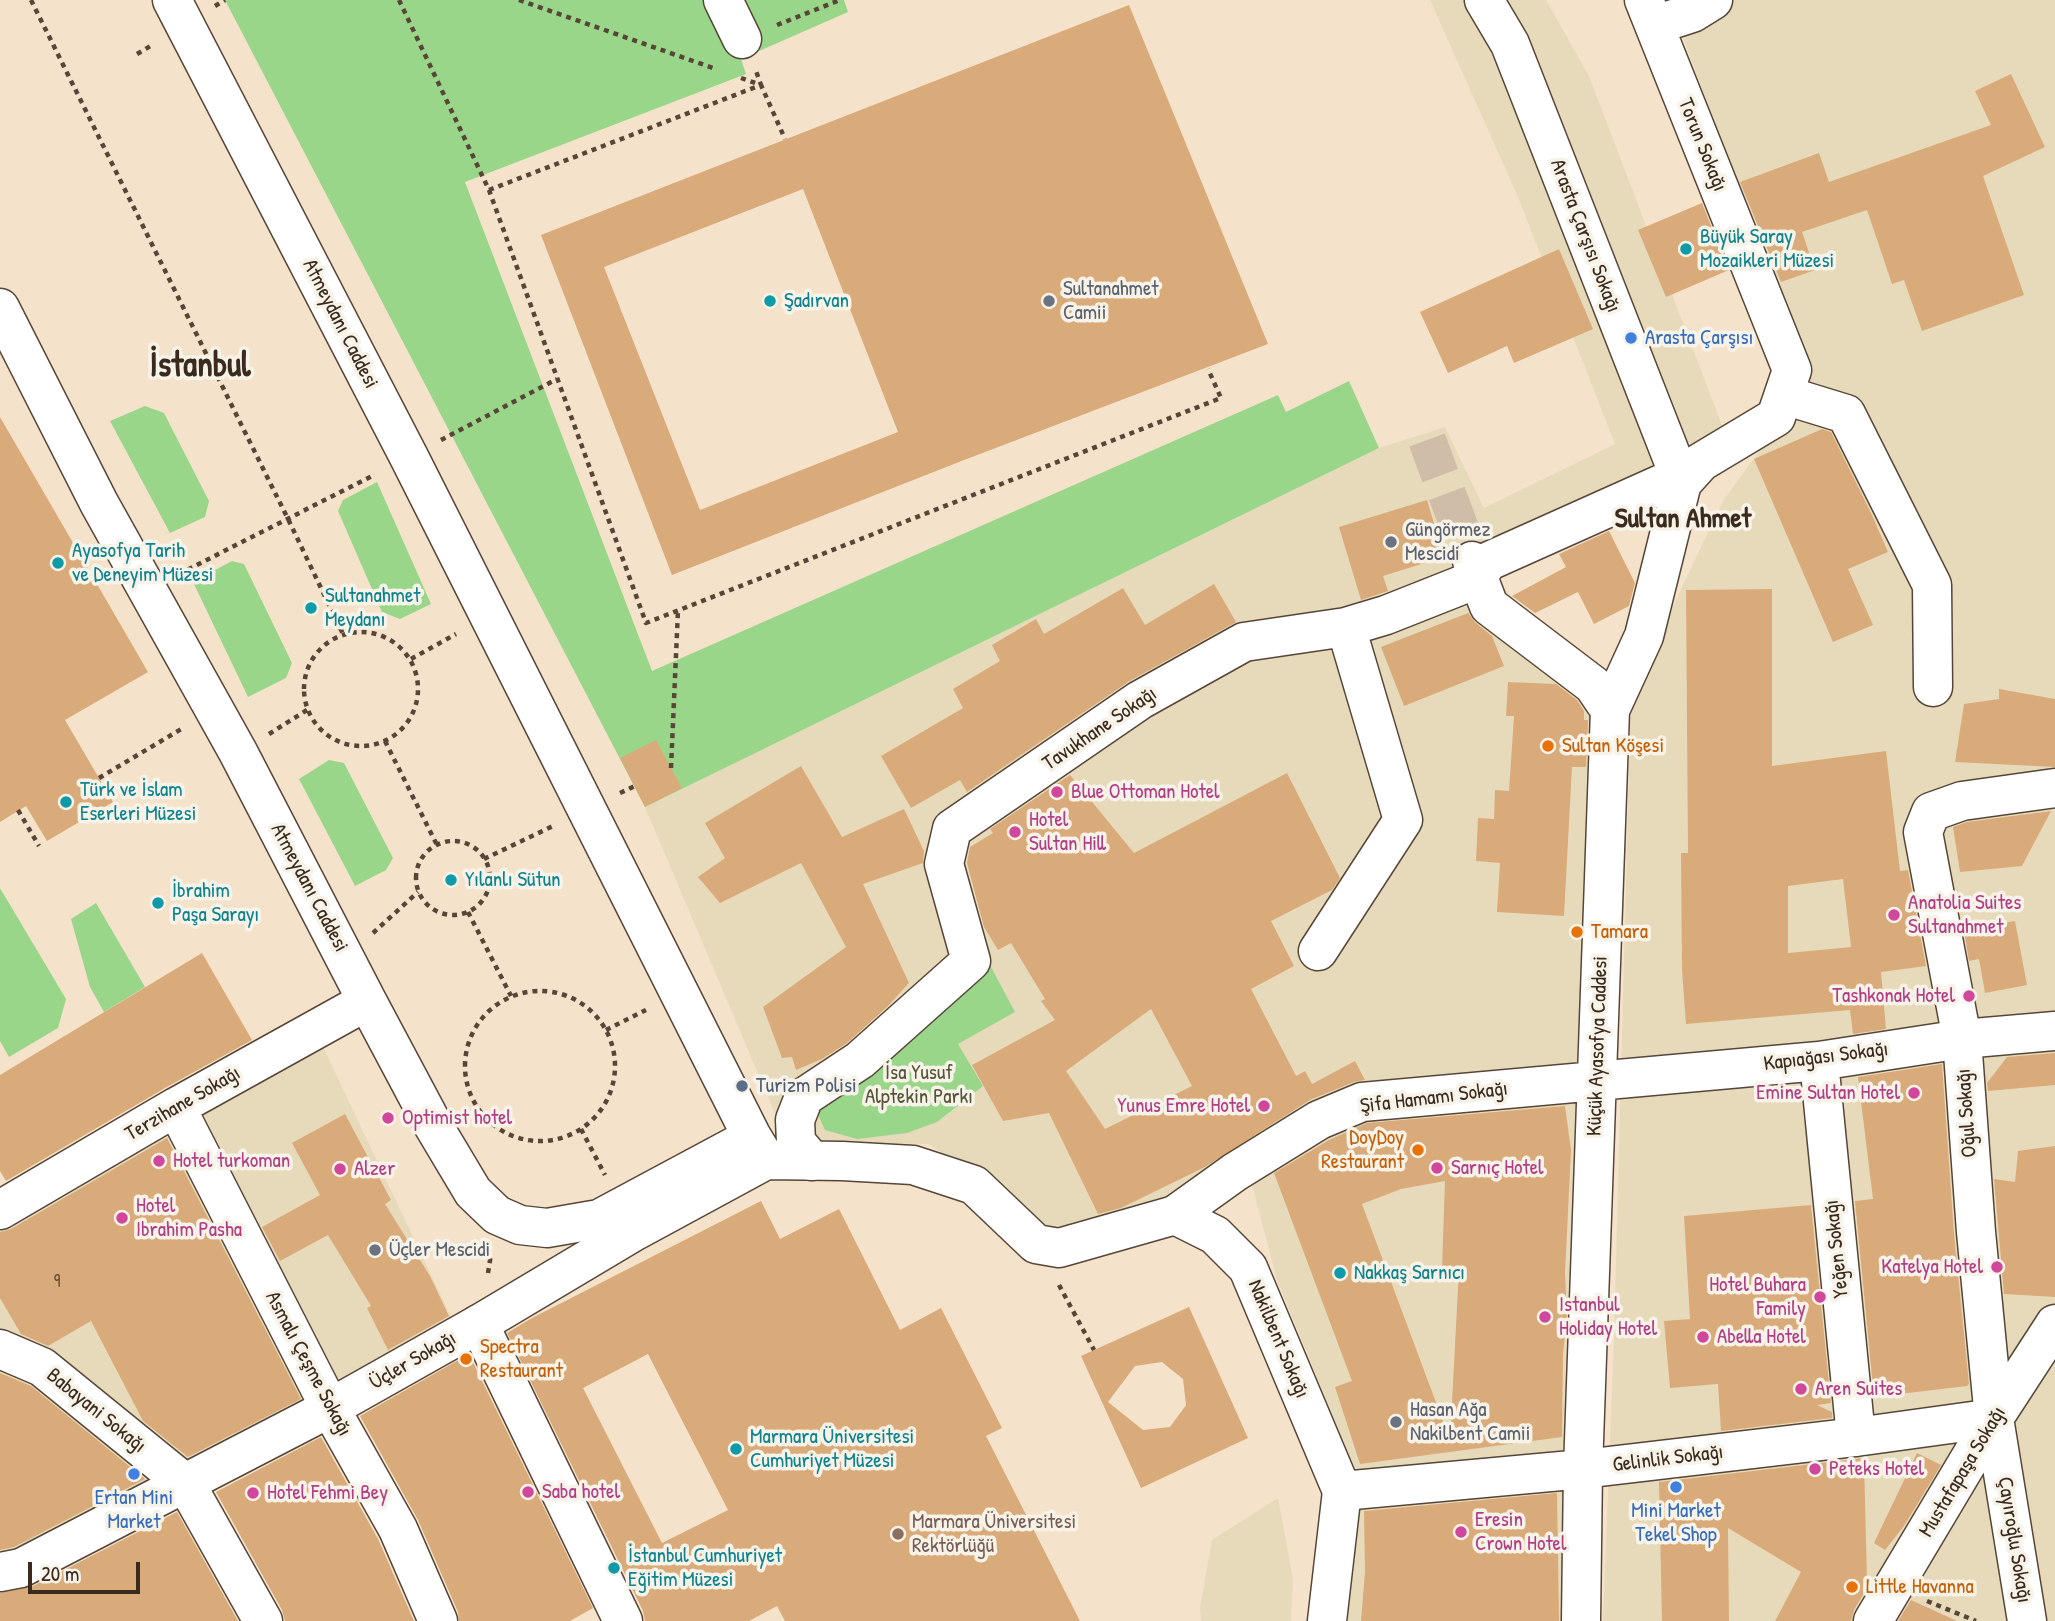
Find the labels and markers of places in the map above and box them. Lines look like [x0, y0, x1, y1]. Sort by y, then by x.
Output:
place label: Büyük Saray Mozaikleri Müzesi [1700, 224, 1834, 274]
marker: Büyük Saray Mozaikleri Müzesi [1678, 241, 1694, 257]
place label: Sultanahmet Camii [1063, 276, 1158, 326]
place label: Şadırvan [784, 288, 849, 314]
marker: Şadırvan [762, 293, 778, 309]
marker: Sultanahmet Camii [1041, 293, 1057, 309]
place label: Arasta Çarşısı [1645, 325, 1753, 351]
marker: Arasta Çarşısı [1623, 330, 1639, 346]
place label: Güngörmez Mescidi [1405, 517, 1490, 567]
marker: Güngörmez Mescidi [1383, 534, 1399, 550]
place label: Ayasofya Tarih ve Deneyim Müzesi [72, 538, 213, 588]
marker: Ayasofya Tarih ve Deneyim Müzesi [50, 555, 66, 571]
place label: Sultanahmet Meydanı [325, 583, 420, 633]
marker: Sultanahmet Meydanı [303, 600, 319, 616]
place label: Sultan Köşesi [1562, 733, 1664, 759]
marker: Sultan Köşesi [1540, 738, 1556, 754]
place label: Türk ve İslam Eserleri Müzesi [80, 777, 196, 827]
place label: Blue Ottoman Hotel [1071, 779, 1220, 805]
marker: Blue Ottoman Hotel [1049, 784, 1065, 800]
marker: Türk ve İslam Eserleri Müzesi [58, 794, 74, 810]
place label: Hotel Sultan Hill [1029, 807, 1106, 857]
marker: Hotel Sultan Hill [1007, 824, 1023, 840]
place label: Yılanlı Sütun [465, 867, 561, 893]
marker: Yılanlı Sütun [443, 872, 459, 888]
place label: İbrahim Paşa Sarayı [172, 878, 259, 928]
place label: Anatolia Suites Sultanahmet [1908, 890, 2021, 940]
marker: İbrahim Paşa Sarayı [150, 895, 166, 911]
marker: Anatolia Suites Sultanahmet [1886, 907, 1902, 923]
place label: Tamara [1591, 919, 1648, 945]
marker: Tamara [1569, 924, 1585, 940]
place label: Tashkonak Hotel [1832, 983, 1955, 1009]
marker: Tashkonak Hotel [1961, 988, 1977, 1004]
place label: Turizm Polisi [756, 1073, 857, 1099]
marker: Turizm Polisi [734, 1078, 750, 1094]
place label: Emine Sultan Hotel [1756, 1080, 1900, 1106]
marker: Emine Sultan Hotel [1906, 1085, 1922, 1101]
place label: Yunus Emre Hotel [1117, 1093, 1250, 1119]
marker: Yunus Emre Hotel [1256, 1098, 1272, 1114]
place label: Optimist hotel [402, 1105, 512, 1131]
marker: Optimist hotel [380, 1110, 396, 1126]
place label: DoyDoy Restaurant [1321, 1125, 1404, 1175]
marker: DoyDoy Restaurant [1410, 1142, 1426, 1158]
place label: Hotel turkoman [173, 1148, 290, 1174]
marker: Hotel turkoman [151, 1153, 167, 1169]
place label: Sarnıç Hotel [1451, 1155, 1544, 1181]
place label: Alzer [354, 1156, 395, 1182]
marker: Sarnıç Hotel [1429, 1160, 1445, 1176]
marker: Alzer [332, 1161, 348, 1177]
place label: Hotel Ibrahim Pasha [136, 1193, 242, 1243]
marker: Hotel Ibrahim Pasha [114, 1210, 130, 1226]
place label: Üçler Mescidi [389, 1237, 490, 1263]
marker: Üçler Mescidi [367, 1242, 383, 1258]
place label: Katelya Hotel [1881, 1254, 1983, 1280]
marker: Katelya Hotel [1989, 1259, 2005, 1275]
place label: Nakkaş Sarnıcı [1354, 1260, 1465, 1286]
marker: Nakkaş Sarnıcı [1332, 1265, 1348, 1281]
place label: Hotel Buhara Family [1709, 1272, 1806, 1322]
marker: Hotel Buhara Family [1812, 1289, 1828, 1305]
place label: Istanbul Holiday Hotel [1559, 1292, 1657, 1342]
marker: Istanbul Holiday Hotel [1537, 1309, 1553, 1325]
place label: Abella Hotel [1717, 1324, 1806, 1350]
marker: Abella Hotel [1695, 1329, 1711, 1345]
place label: Spectra Restaurant [480, 1334, 563, 1384]
marker: Spectra Restaurant [458, 1351, 474, 1367]
place label: Aren Suites [1815, 1376, 1902, 1402]
marker: Aren Suites [1793, 1381, 1809, 1397]
place label: Hasan Ağa Nakilbent Camii [1410, 1397, 1530, 1447]
marker: Hasan Ağa Nakilbent Camii [1388, 1414, 1404, 1430]
place label: Marmara Üniversitesi Cumhuriyet Müzesi [750, 1424, 914, 1474]
marker: Marmara Üniversitesi Cumhuriyet Müzesi [728, 1441, 744, 1457]
place label: Peteks Hotel [1829, 1456, 1924, 1482]
marker: Peteks Hotel [1807, 1461, 1823, 1477]
marker: Ertan Mini Market [126, 1466, 142, 1482]
place label: Saba hotel [542, 1479, 620, 1505]
marker: Mini Market Tekel Shop [1668, 1479, 1684, 1495]
place label: Hotel Fehmi Bey [267, 1480, 388, 1506]
marker: Saba hotel [520, 1484, 536, 1500]
place label: Ertan Mini Market [95, 1485, 173, 1535]
marker: Hotel Fehmi Bey [245, 1485, 261, 1501]
place label: Mini Market Tekel Shop [1631, 1498, 1721, 1548]
place label: Eresin Crown Hotel [1475, 1507, 1567, 1557]
place label: Marmara Üniversitesi Rektörlüğü [912, 1509, 1076, 1559]
marker: Eresin Crown Hotel [1453, 1524, 1469, 1540]
marker: Marmara Üniversitesi Rektörlüğü [890, 1526, 906, 1542]
place label: İstanbul Cumhuriyet Eğitim Müzesi [628, 1543, 782, 1593]
marker: İstanbul Cumhuriyet Eğitim Müzesi [606, 1560, 622, 1576]
place label: Little Havanna [1866, 1574, 1974, 1600]
marker: Little Havanna [1844, 1579, 1860, 1595]

